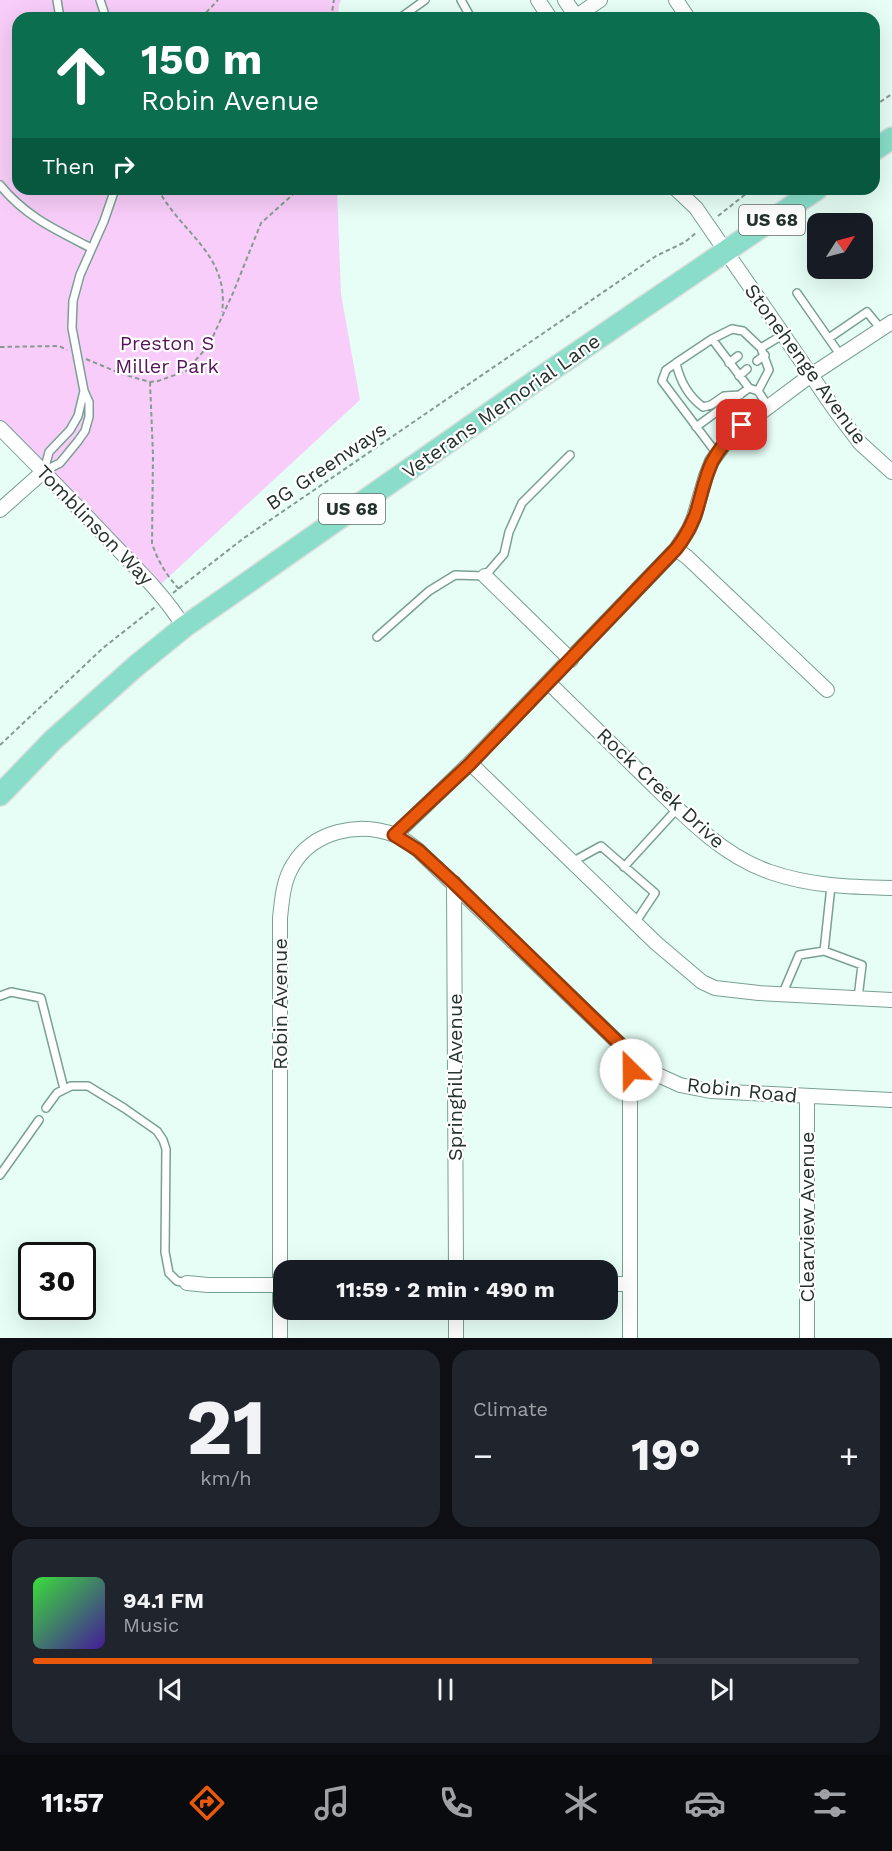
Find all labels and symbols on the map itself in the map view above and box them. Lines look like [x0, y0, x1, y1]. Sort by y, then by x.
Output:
road number: US 68 [739, 205, 805, 235]
north arrow [807, 213, 873, 279]
street label: Stonehenge Avenue [740, 279, 872, 449]
street label: Veterans Memorial Lane [397, 329, 605, 483]
park label: Preston S Miller Park [115, 331, 219, 378]
pin [716, 399, 767, 450]
street label: BG Greenways [261, 417, 391, 515]
street label: Tomblinson Way [31, 460, 159, 591]
road number: US 68 [319, 494, 385, 524]
street label: Rock Creek Drive [592, 723, 730, 853]
street label: Robin Avenue [268, 938, 292, 1070]
street label: Springhill Avenue [443, 993, 467, 1161]
position arrow [599, 1038, 663, 1102]
street label: Robin Road [686, 1072, 798, 1108]
street label: Clearview Avenue [795, 1132, 819, 1302]
speed limit sign: 30 [18, 1242, 96, 1320]

